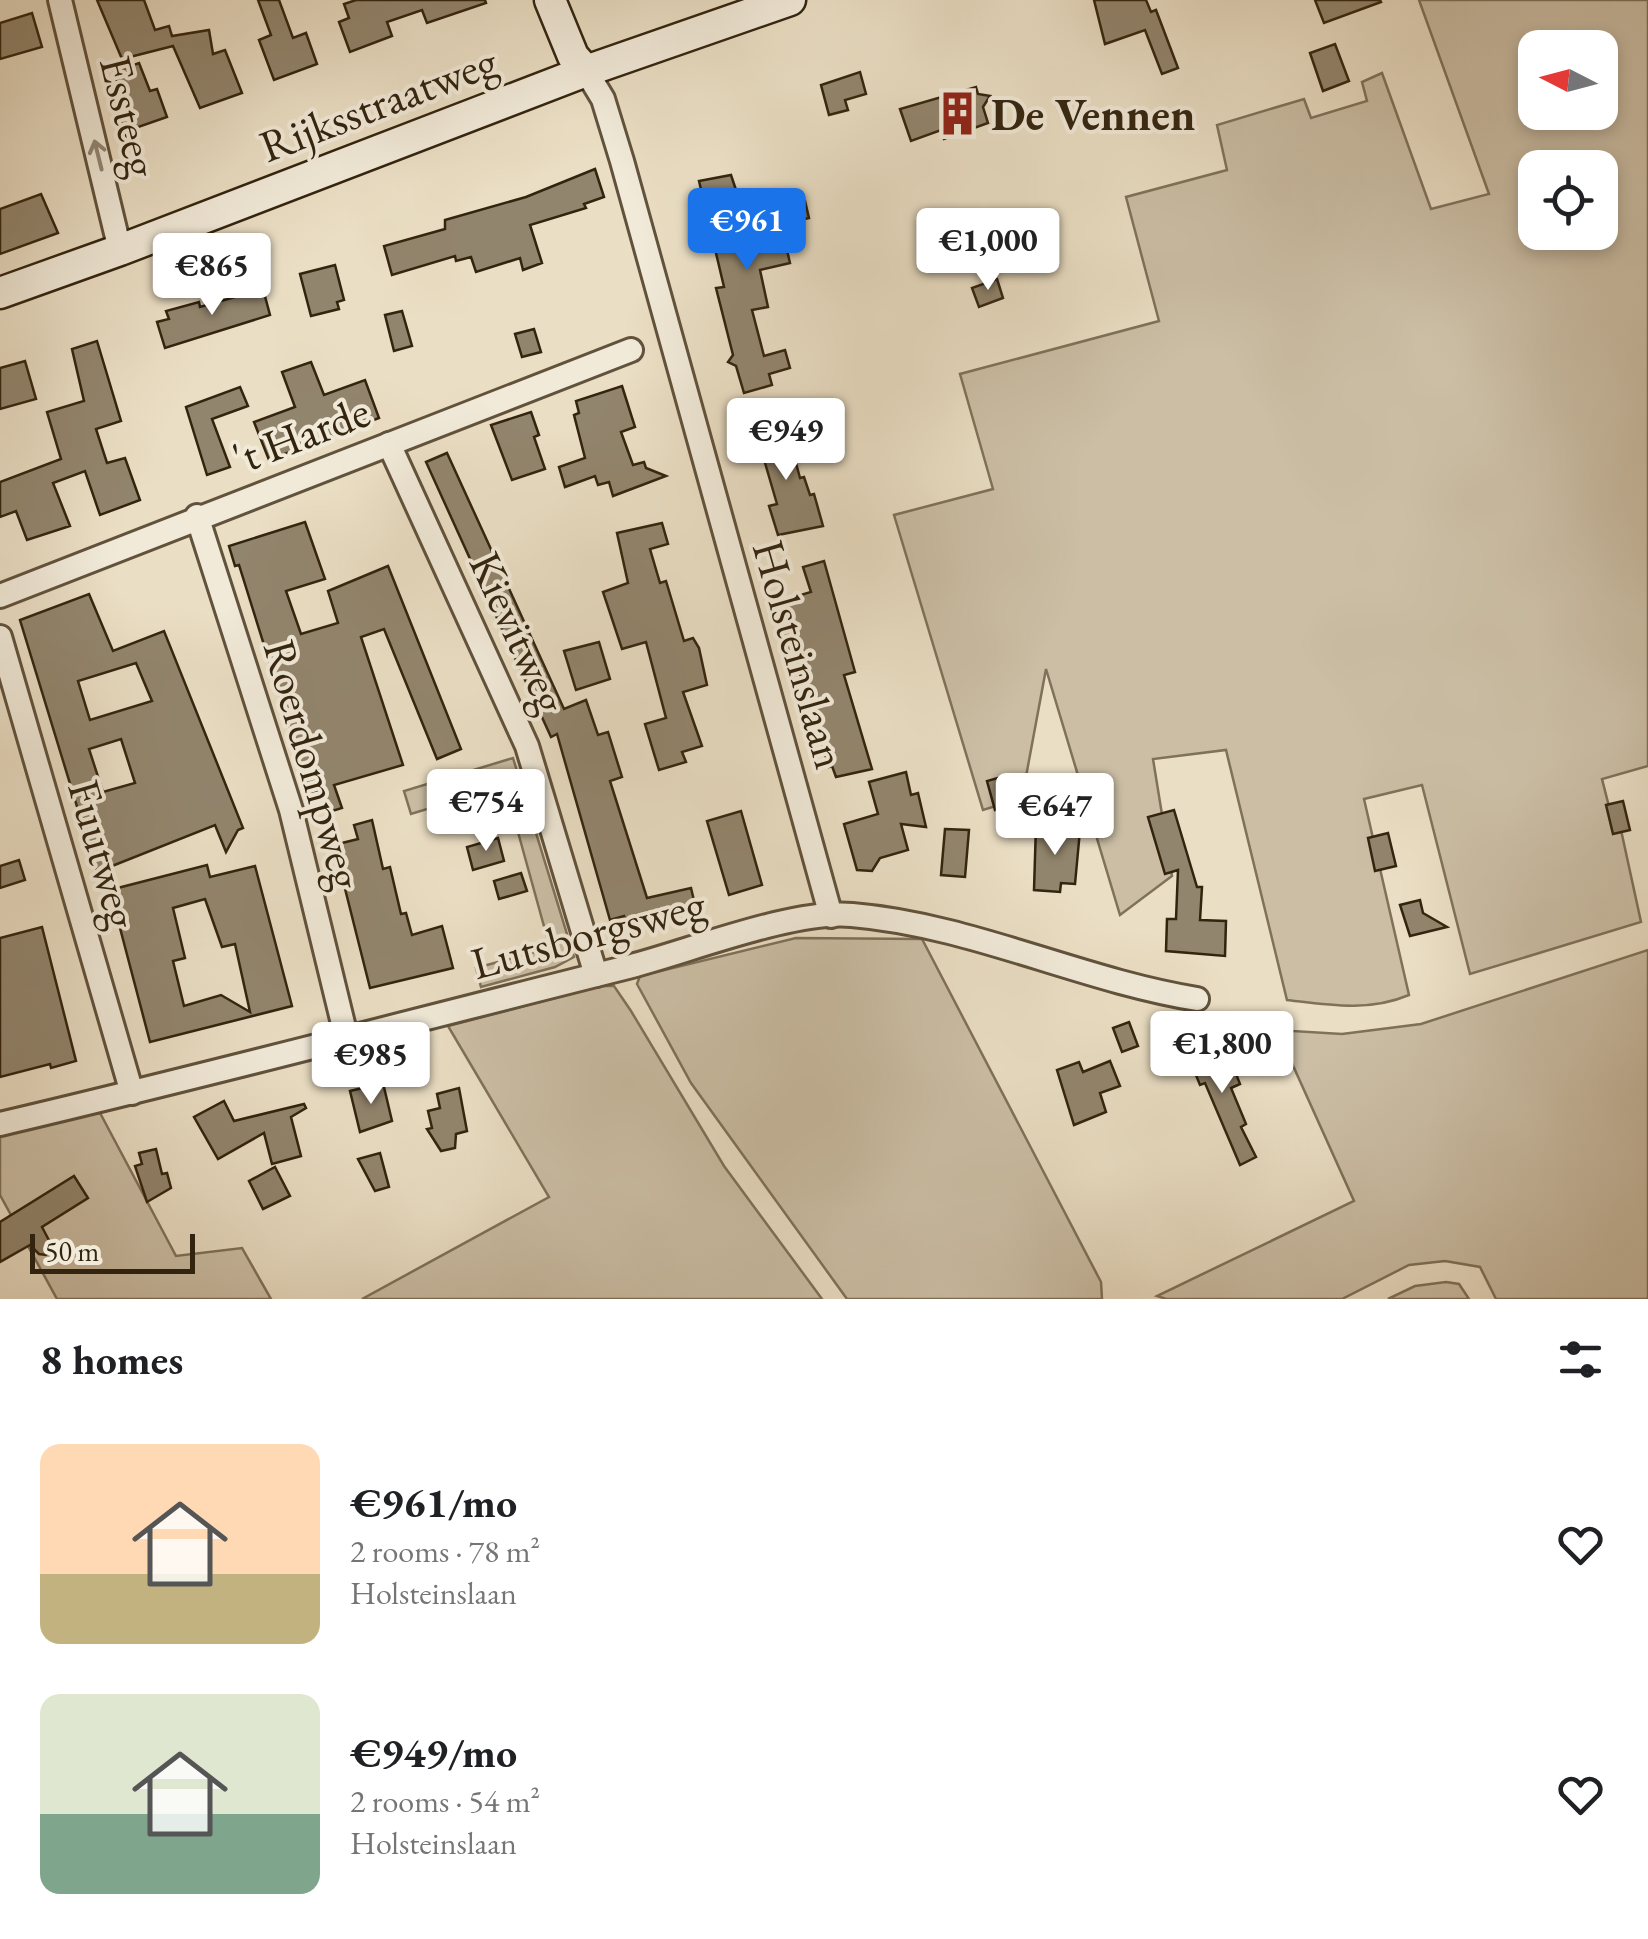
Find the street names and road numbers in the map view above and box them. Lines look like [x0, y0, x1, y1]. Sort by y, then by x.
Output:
street label: Rijksstraatweg [251, 31, 505, 175]
street label: Essteeg [87, 49, 173, 183]
street label: 't Harde [224, 382, 378, 486]
street label: Holsteinslaan [740, 533, 860, 775]
street label: Kievitweg [457, 542, 582, 722]
street label: Roerdompweg [251, 633, 377, 896]
street label: Fuutweg [55, 773, 153, 935]
street label: Lutsborgsweg [465, 874, 712, 992]

